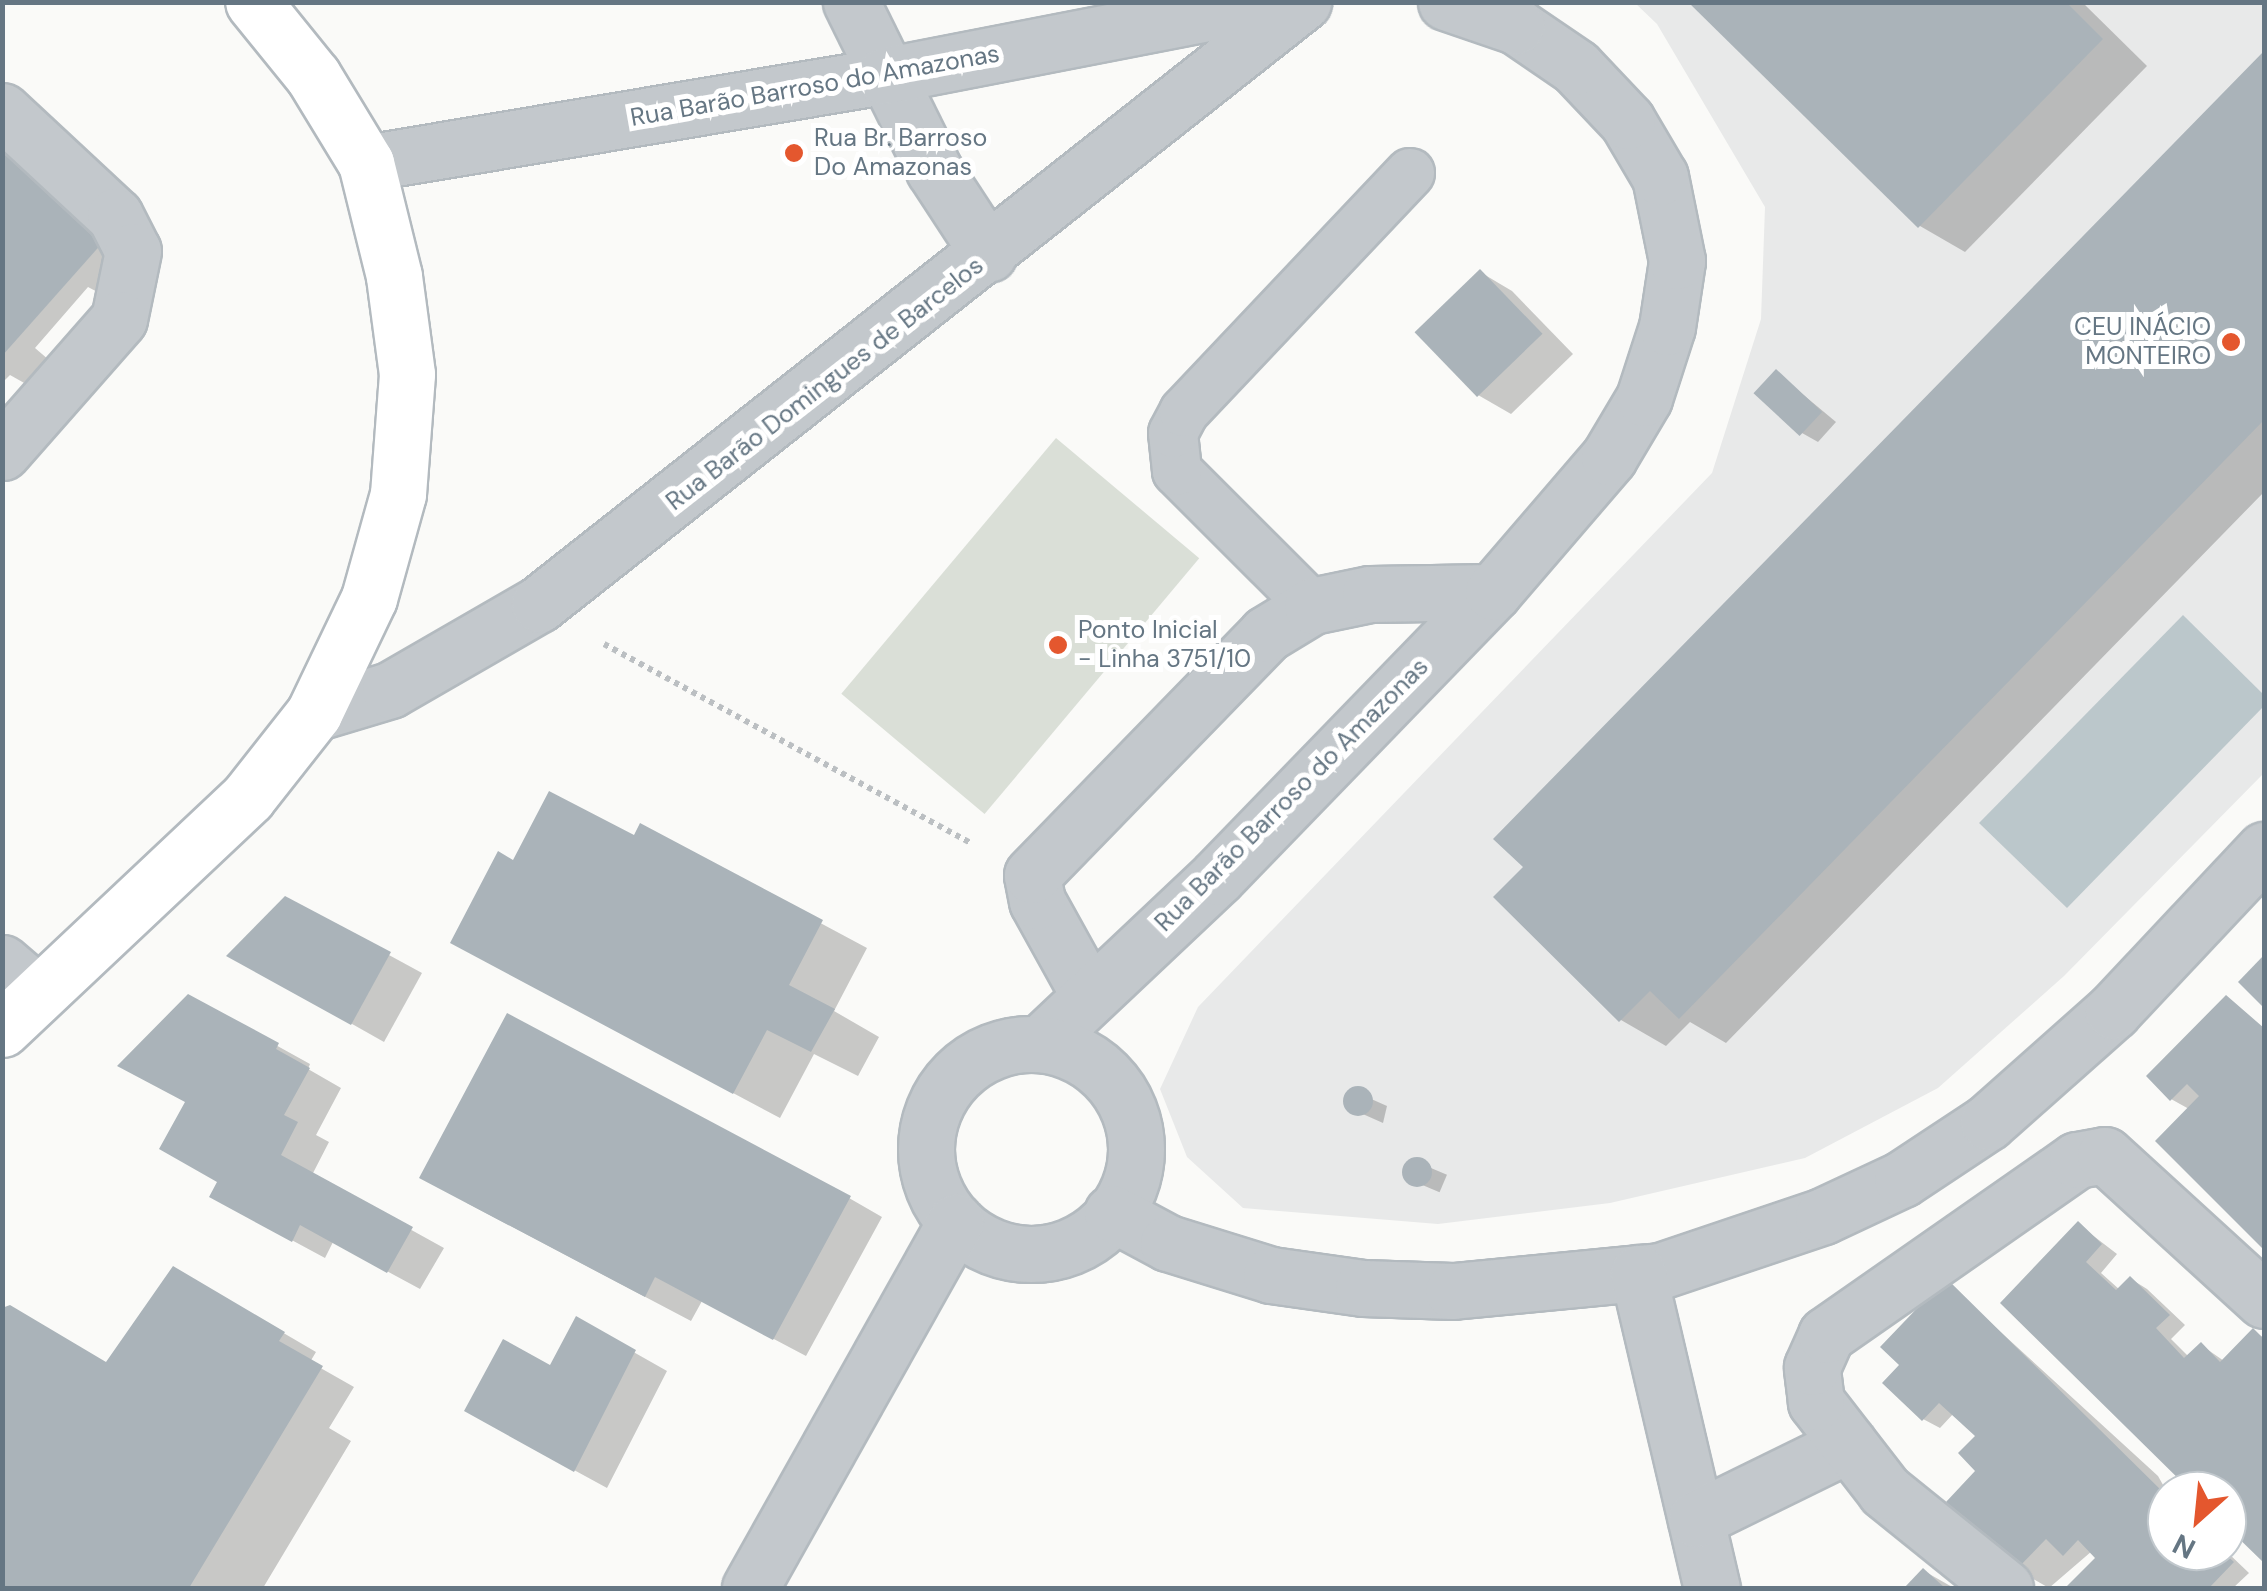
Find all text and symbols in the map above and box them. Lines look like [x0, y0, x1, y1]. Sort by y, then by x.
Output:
street label: Rua Barão Barroso do Amazonas [628, 39, 1002, 133]
place label: Rua Br. Barroso Do Amazonas [814, 124, 987, 183]
marker: Rua Br. Barroso Do Amazonas [783, 142, 805, 164]
street label: Rua Barão Domingues de Barcelos [660, 251, 990, 517]
place label: CEU INÁCIO MONTEIRO [2074, 313, 2211, 372]
marker: CEU INÁCIO MONTEIRO [2220, 331, 2242, 353]
place label: Ponto Inicial - Linha 3751/10 [1078, 616, 1251, 675]
marker: Ponto Inicial - Linha 3751/10 [1047, 634, 1069, 656]
street label: Rua Barão Barroso do Amazonas [1149, 652, 1435, 938]
north arrow [2147, 1471, 2247, 1571]
text: N [2167, 1525, 2202, 1568]

